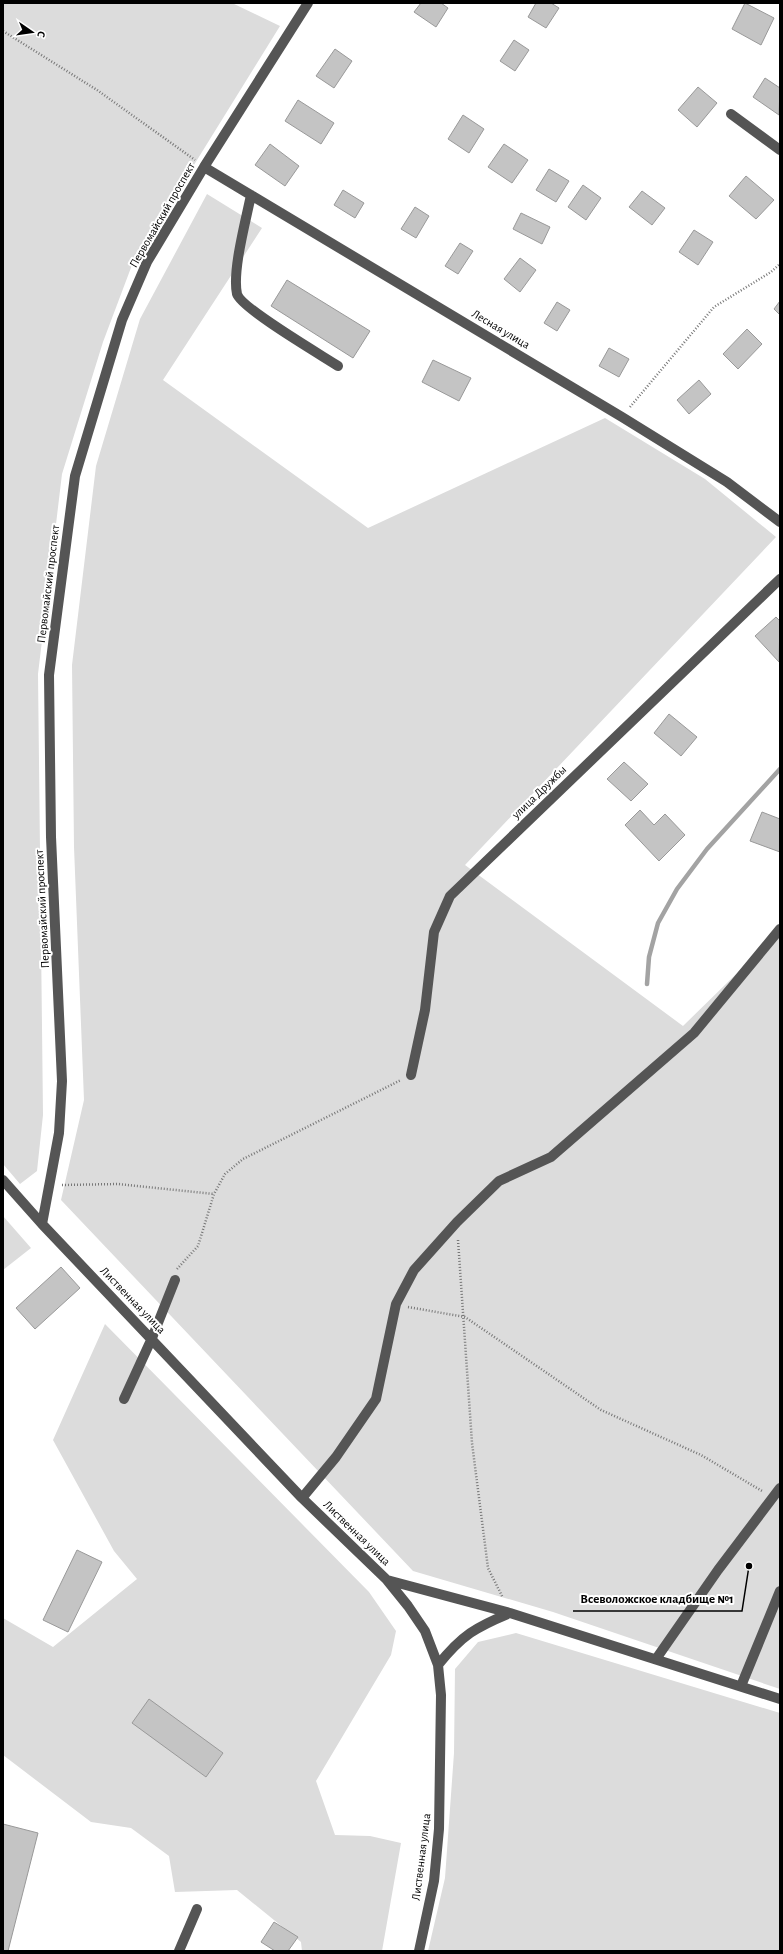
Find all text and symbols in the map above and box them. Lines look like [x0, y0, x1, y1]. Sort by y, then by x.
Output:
north arrow [12, 12, 52, 52]
text: С [35, 30, 47, 38]
street label: Первомайский проспект [127, 160, 197, 269]
street label: Лесная улица [470, 307, 532, 352]
street label: Первомайский проспект [35, 524, 61, 644]
street label: улица Дружбы [509, 763, 569, 822]
street label: Первомайский проспект [33, 849, 51, 969]
street label: Лиственная улица [97, 1264, 168, 1337]
street label: Лиственная улица [321, 1498, 393, 1569]
callout: Всеволожское кладбище №1 [573, 1586, 742, 1611]
text: Всеволожское кладбище №1 [580, 1593, 734, 1606]
street label: Лиственная улица [410, 1812, 433, 1901]

